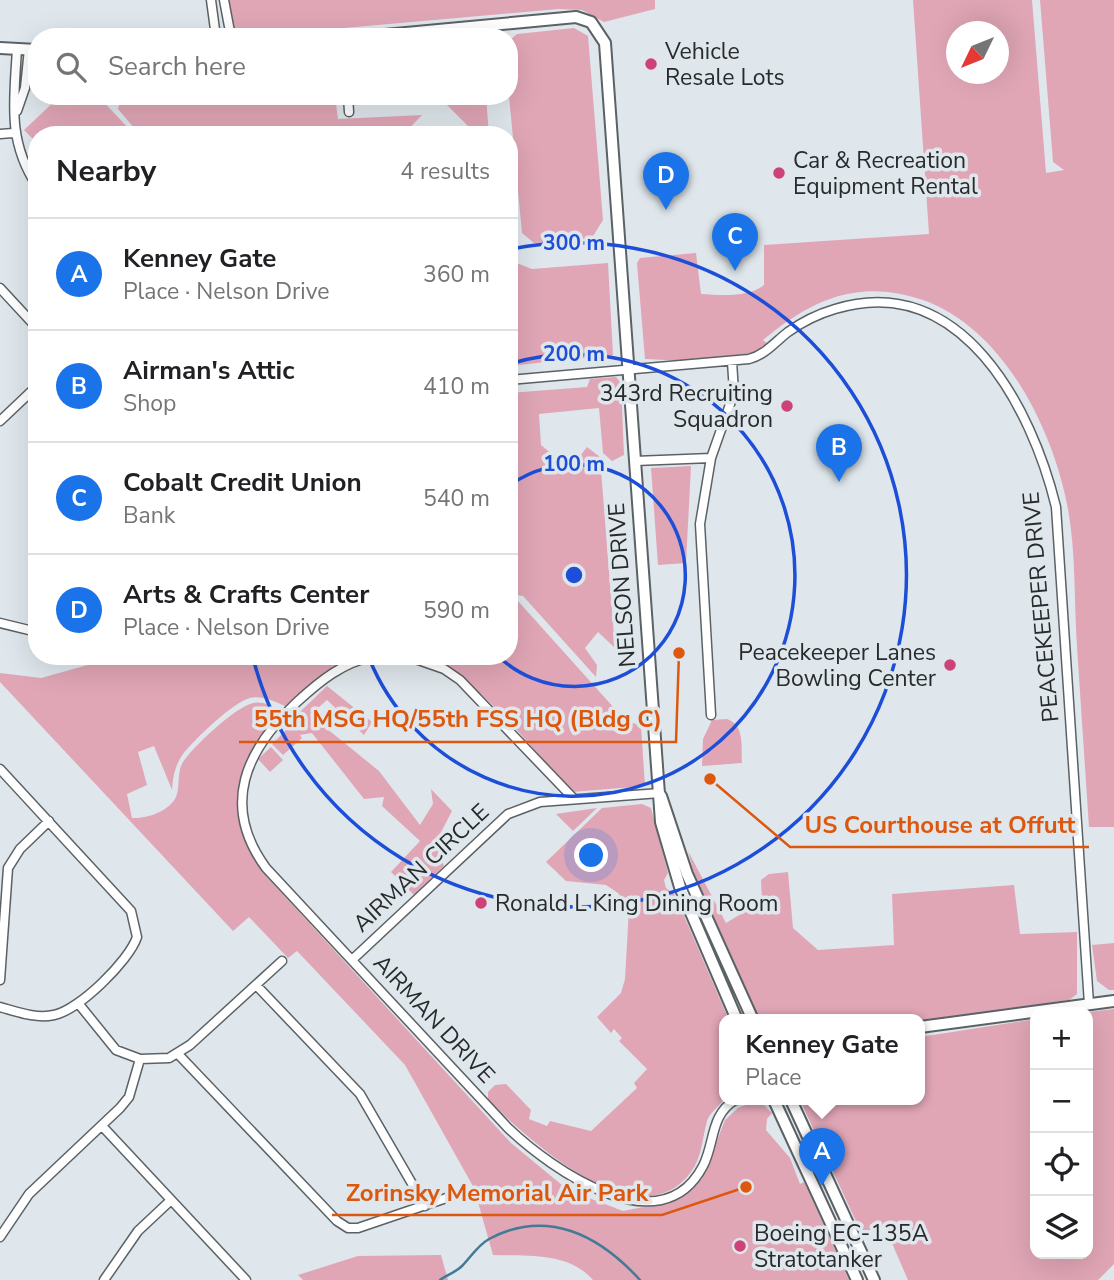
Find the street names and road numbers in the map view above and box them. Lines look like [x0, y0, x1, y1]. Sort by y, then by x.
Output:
street label: PEACEKEEPER DRIVE [1015, 491, 1067, 723]
street label: NELSON DRIVE [601, 502, 643, 668]
street label: AIRMAN CIRCLE [346, 797, 496, 939]
street label: AIRMAN DRIVE [366, 948, 502, 1090]

